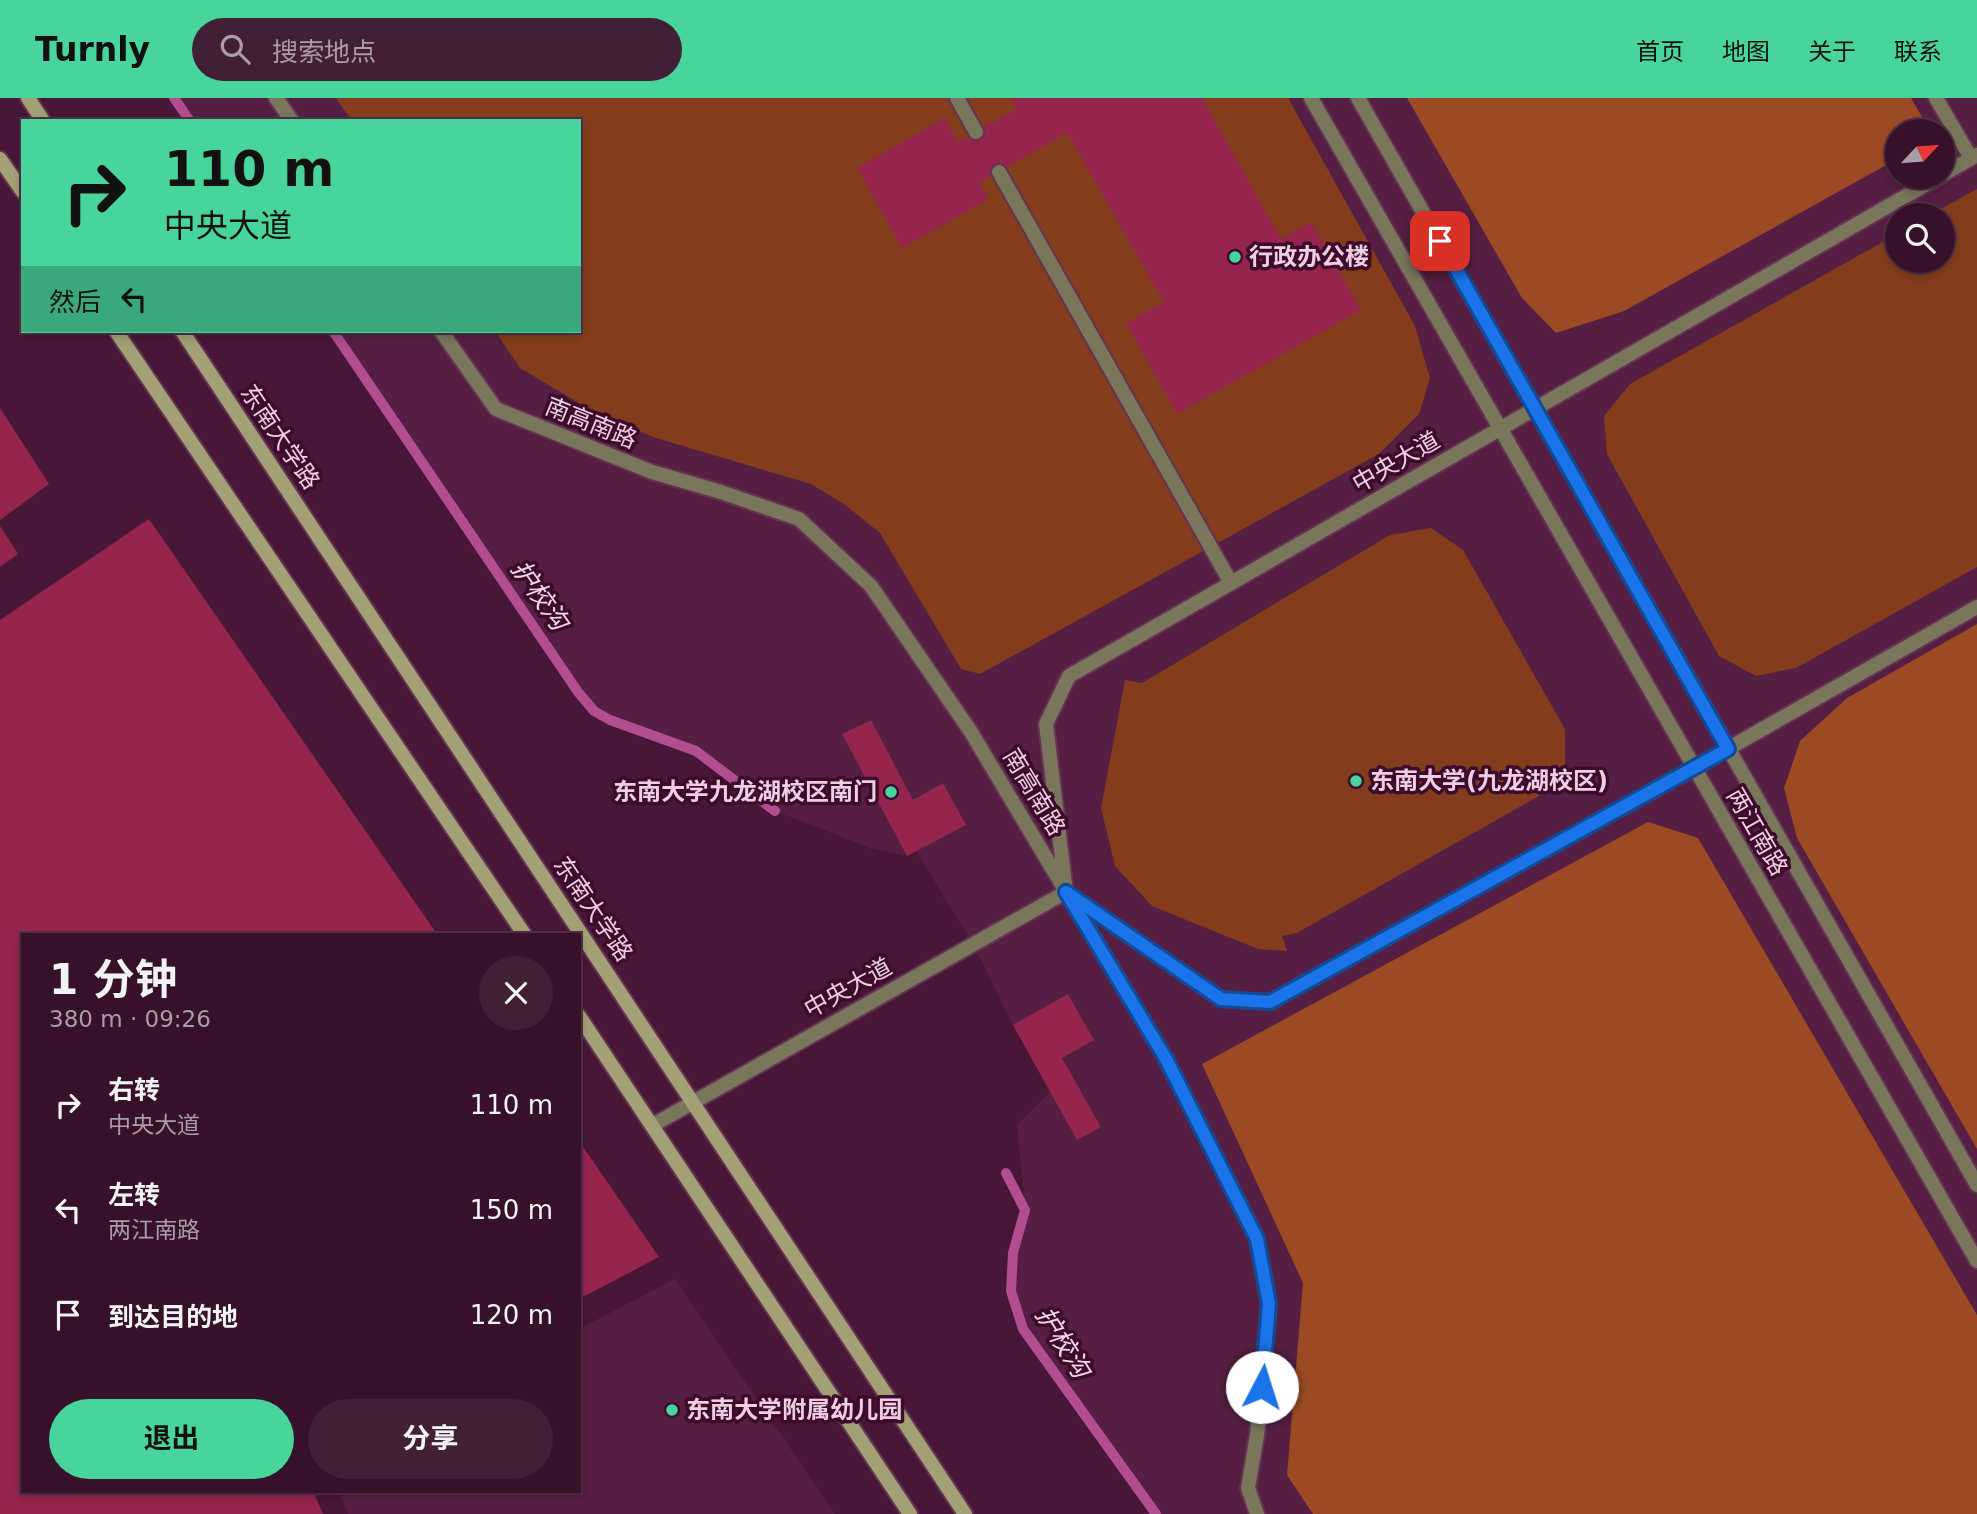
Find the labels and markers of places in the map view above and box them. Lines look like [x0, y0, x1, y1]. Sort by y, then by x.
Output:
pin [1410, 211, 1470, 271]
place label: 行政办公楼 [1249, 243, 1369, 271]
marker: 行政办公楼 [1227, 249, 1243, 265]
place label: 东南大学(九龙湖校区) [1370, 767, 1608, 795]
marker: 东南大学(九龙湖校区) [1348, 773, 1364, 789]
place label: 东南大学九龙湖校区南门 [613, 778, 877, 806]
marker: 东南大学九龙湖校区南门 [883, 784, 899, 800]
place label: 东南大学附属幼儿园 [686, 1396, 902, 1424]
marker: 东南大学附属幼儿园 [664, 1402, 680, 1418]

